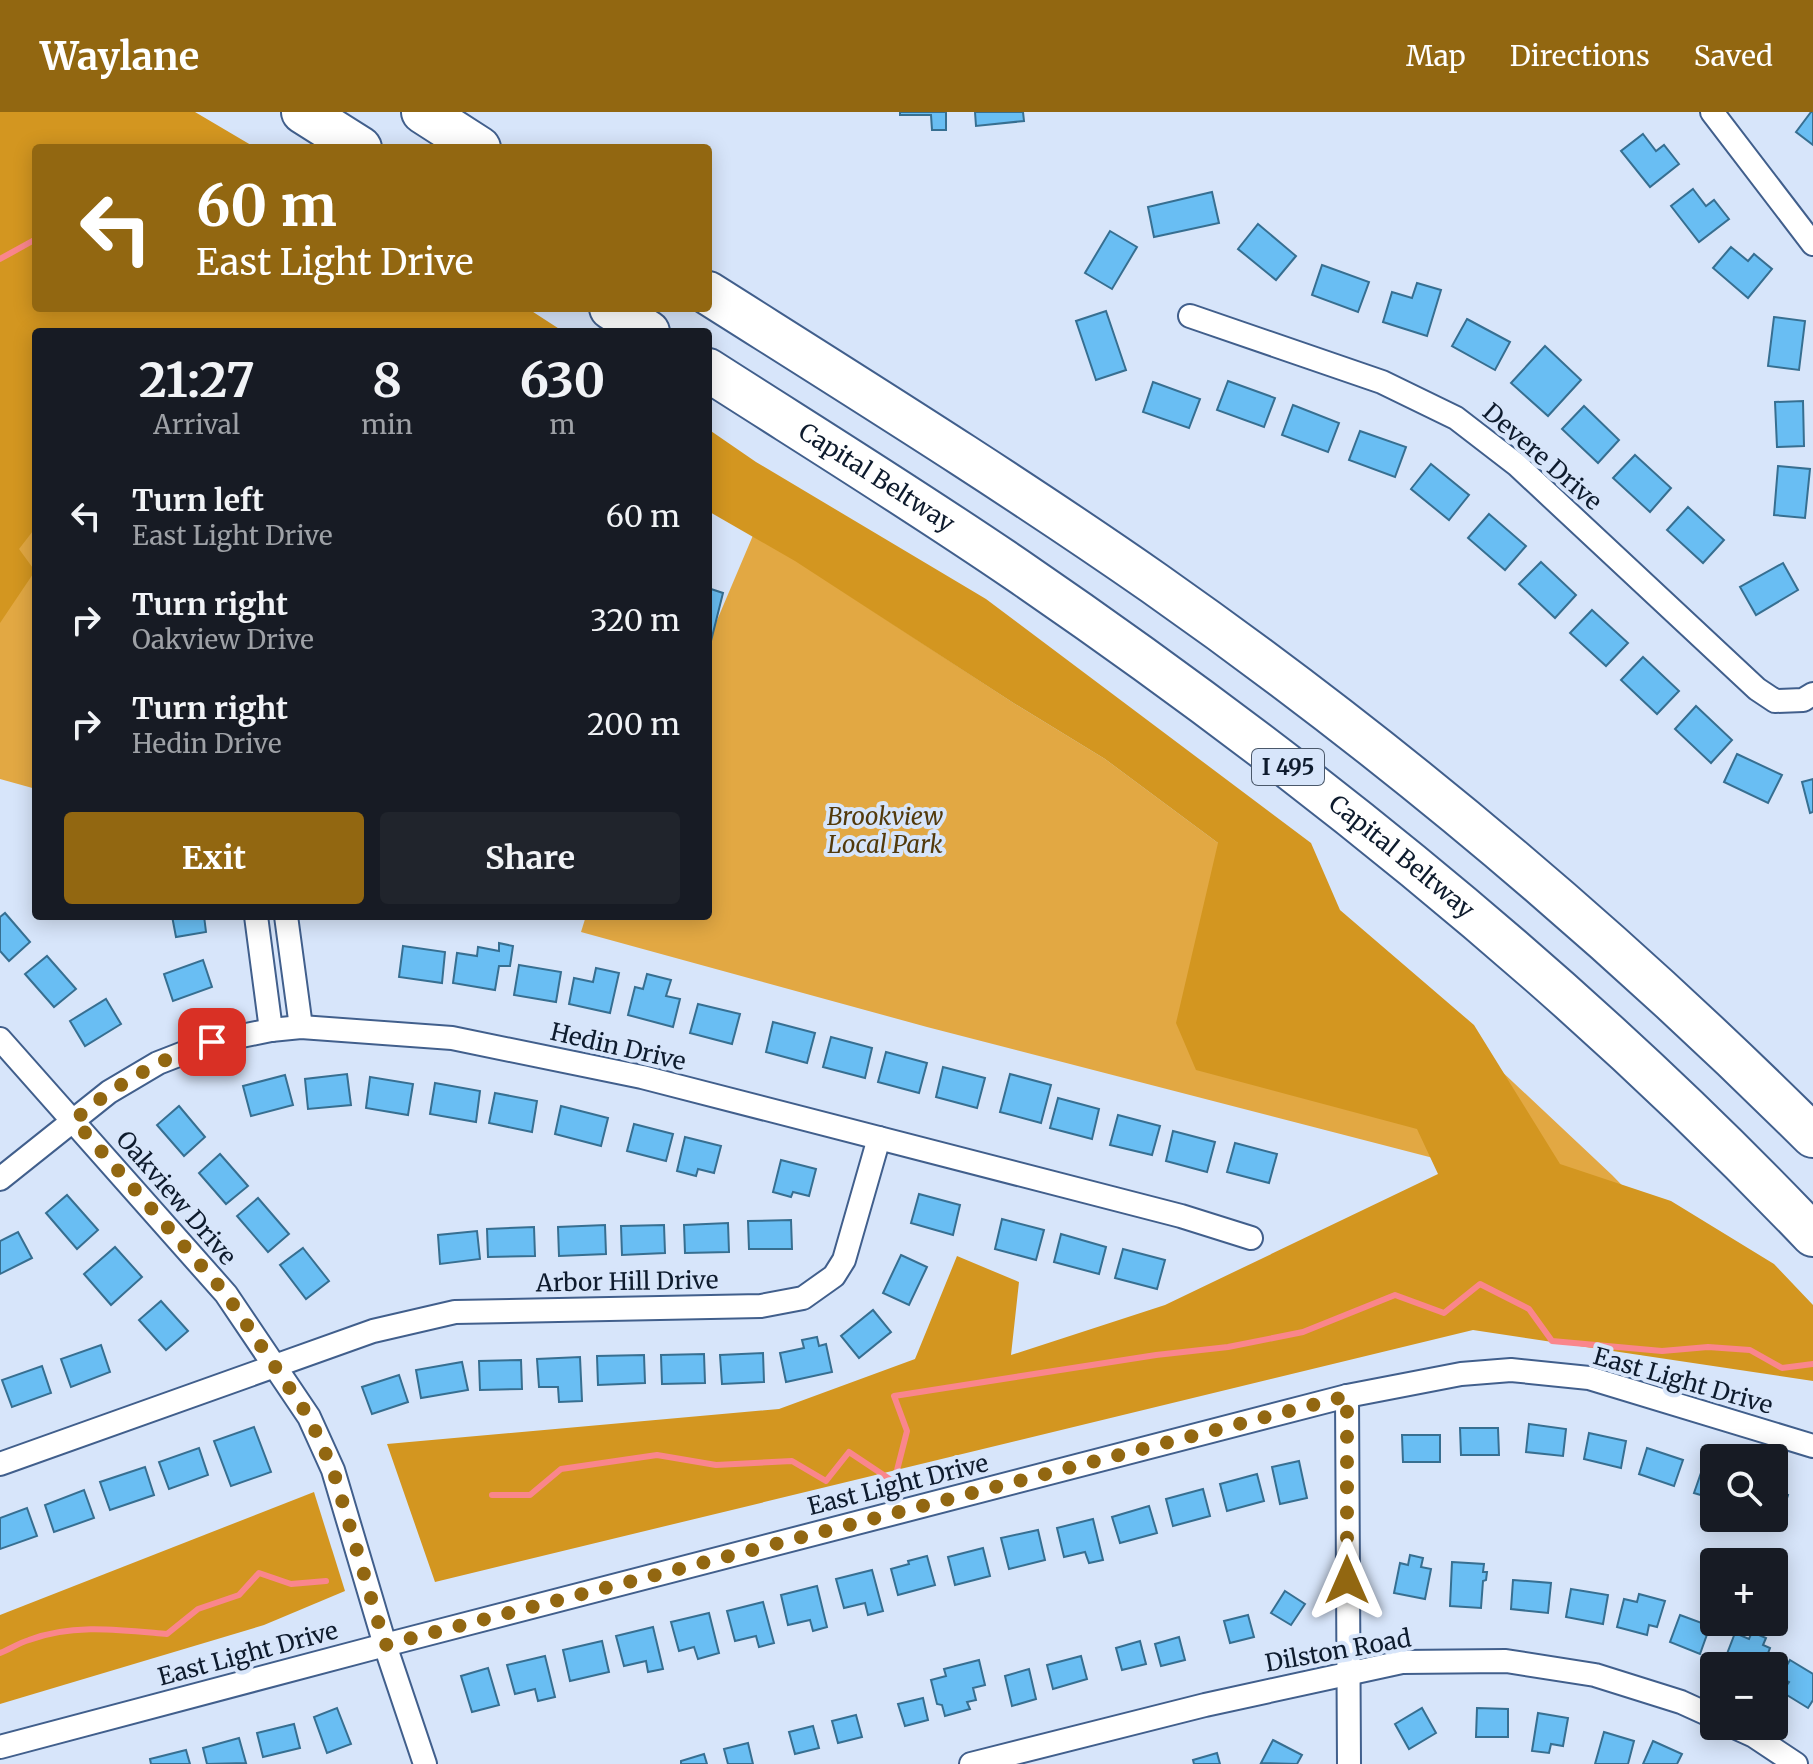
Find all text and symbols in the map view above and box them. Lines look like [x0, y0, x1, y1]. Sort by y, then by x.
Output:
text: Waylane [40, 33, 199, 80]
text: Map [1406, 38, 1466, 74]
text: Directions [1510, 38, 1650, 74]
text: Saved [1694, 38, 1773, 74]
text: 60 m [196, 171, 337, 241]
icon: left [64, 176, 168, 280]
text: East Light Drive [196, 240, 474, 285]
text: 21:27 [139, 350, 255, 410]
text: 8 [372, 350, 402, 410]
text: 630 [519, 350, 605, 410]
street label: Devere Drive [1476, 396, 1608, 517]
text: Arrival [153, 408, 240, 441]
text: min [361, 408, 413, 441]
text: m [549, 408, 575, 441]
street label: Capital Beltway [793, 416, 961, 539]
text: Turn left [132, 481, 264, 519]
icon: left [64, 494, 108, 538]
text: 60 m [606, 497, 680, 535]
text: East Light Drive [132, 519, 332, 552]
text: Turn right [132, 585, 288, 623]
icon: right [64, 598, 108, 642]
text: 320 m [590, 601, 680, 639]
text: Oakview Drive [132, 623, 314, 656]
text: Turn right [132, 689, 288, 727]
icon: right [64, 702, 108, 746]
text: 200 m [587, 705, 680, 743]
text: Hedin Drive [132, 727, 282, 760]
road number: I 495 [1252, 749, 1324, 785]
street label: Capital Beltway [1323, 788, 1481, 925]
park label: Brookview Local Park [827, 801, 943, 860]
button: Exit [64, 812, 364, 904]
button: Share [380, 812, 680, 904]
pin [178, 1008, 246, 1076]
street label: Hedin Drive [547, 1016, 689, 1077]
icon: arrive [190, 1020, 234, 1064]
street label: Oakview Drive [110, 1124, 243, 1271]
street label: Arbor Hill Drive [534, 1264, 719, 1299]
street label: East Light Drive [1590, 1340, 1776, 1421]
map controls [1700, 1444, 1788, 1740]
button: search [1700, 1444, 1788, 1532]
street label: East Light Drive [804, 1447, 991, 1522]
position arrow [1305, 1538, 1389, 1622]
button: + [1700, 1548, 1788, 1636]
street label: East Light Drive [154, 1615, 341, 1692]
street label: Dilston Road [1262, 1622, 1413, 1679]
button: − [1700, 1652, 1788, 1740]

